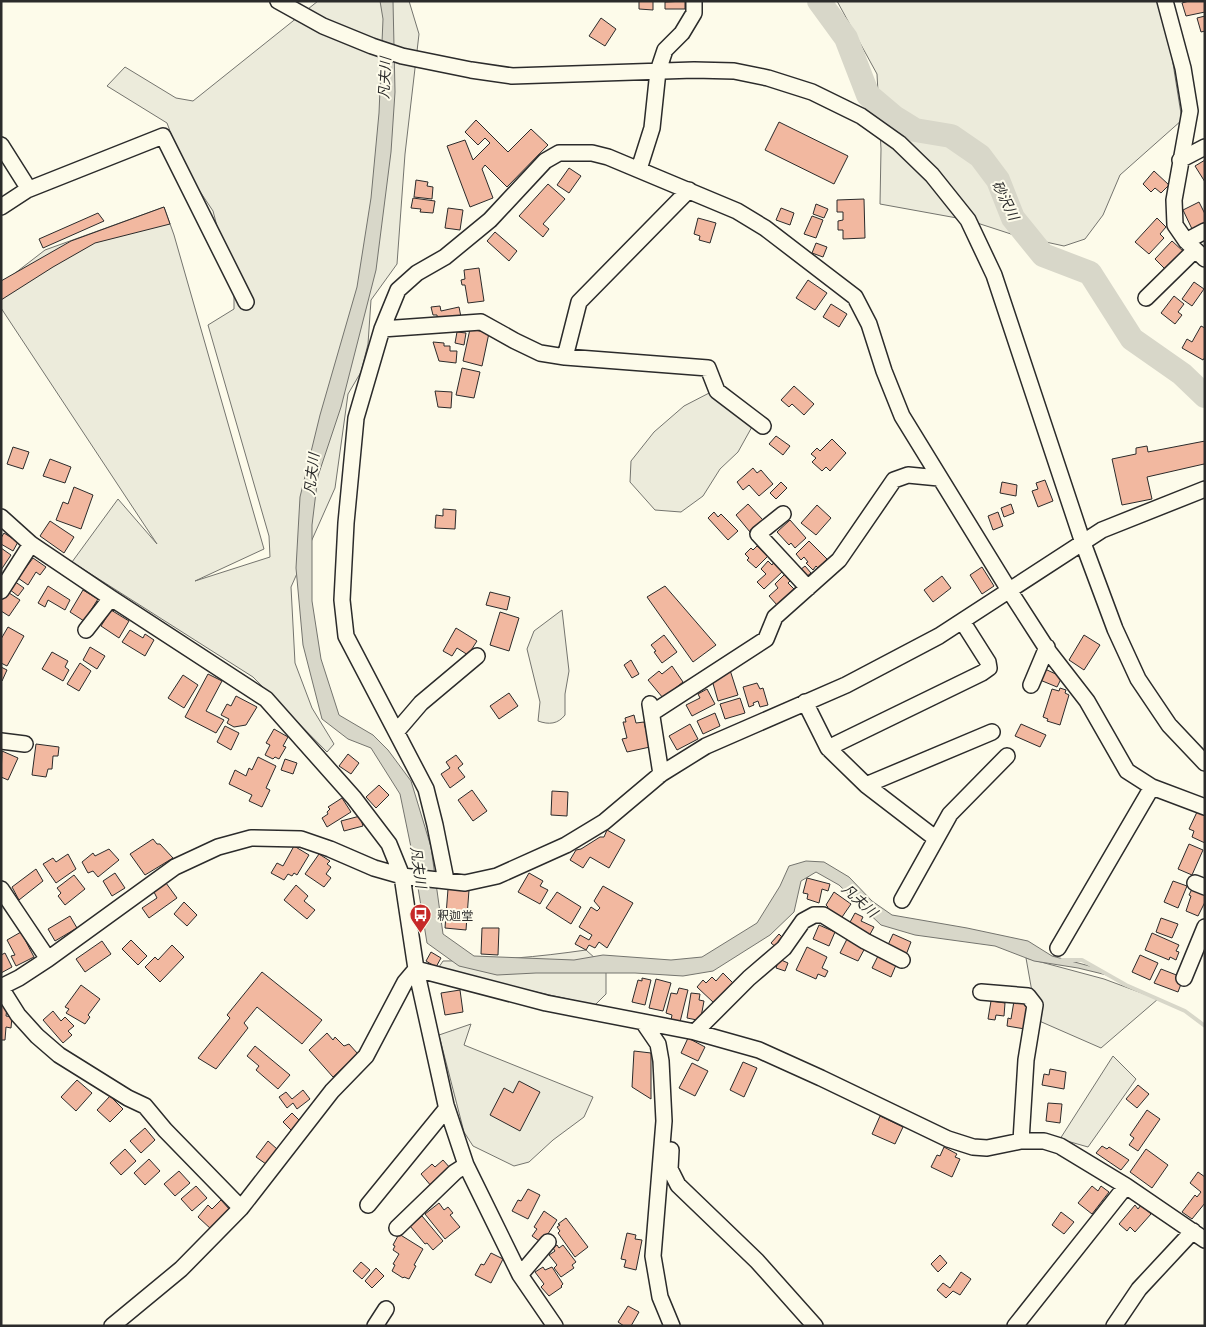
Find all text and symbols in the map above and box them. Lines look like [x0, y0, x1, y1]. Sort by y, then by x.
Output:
water label: 凡夫川 [373, 55, 395, 99]
water label: 砂沢川 [988, 177, 1025, 225]
water label: 凡夫川 [299, 450, 323, 496]
water label: 凡夫川 [407, 845, 432, 891]
water label: 凡夫川 [838, 879, 883, 922]
bus stop icon: 釈迦堂 [409, 903, 433, 934]
place label: 釈迦堂 [437, 907, 473, 924]

